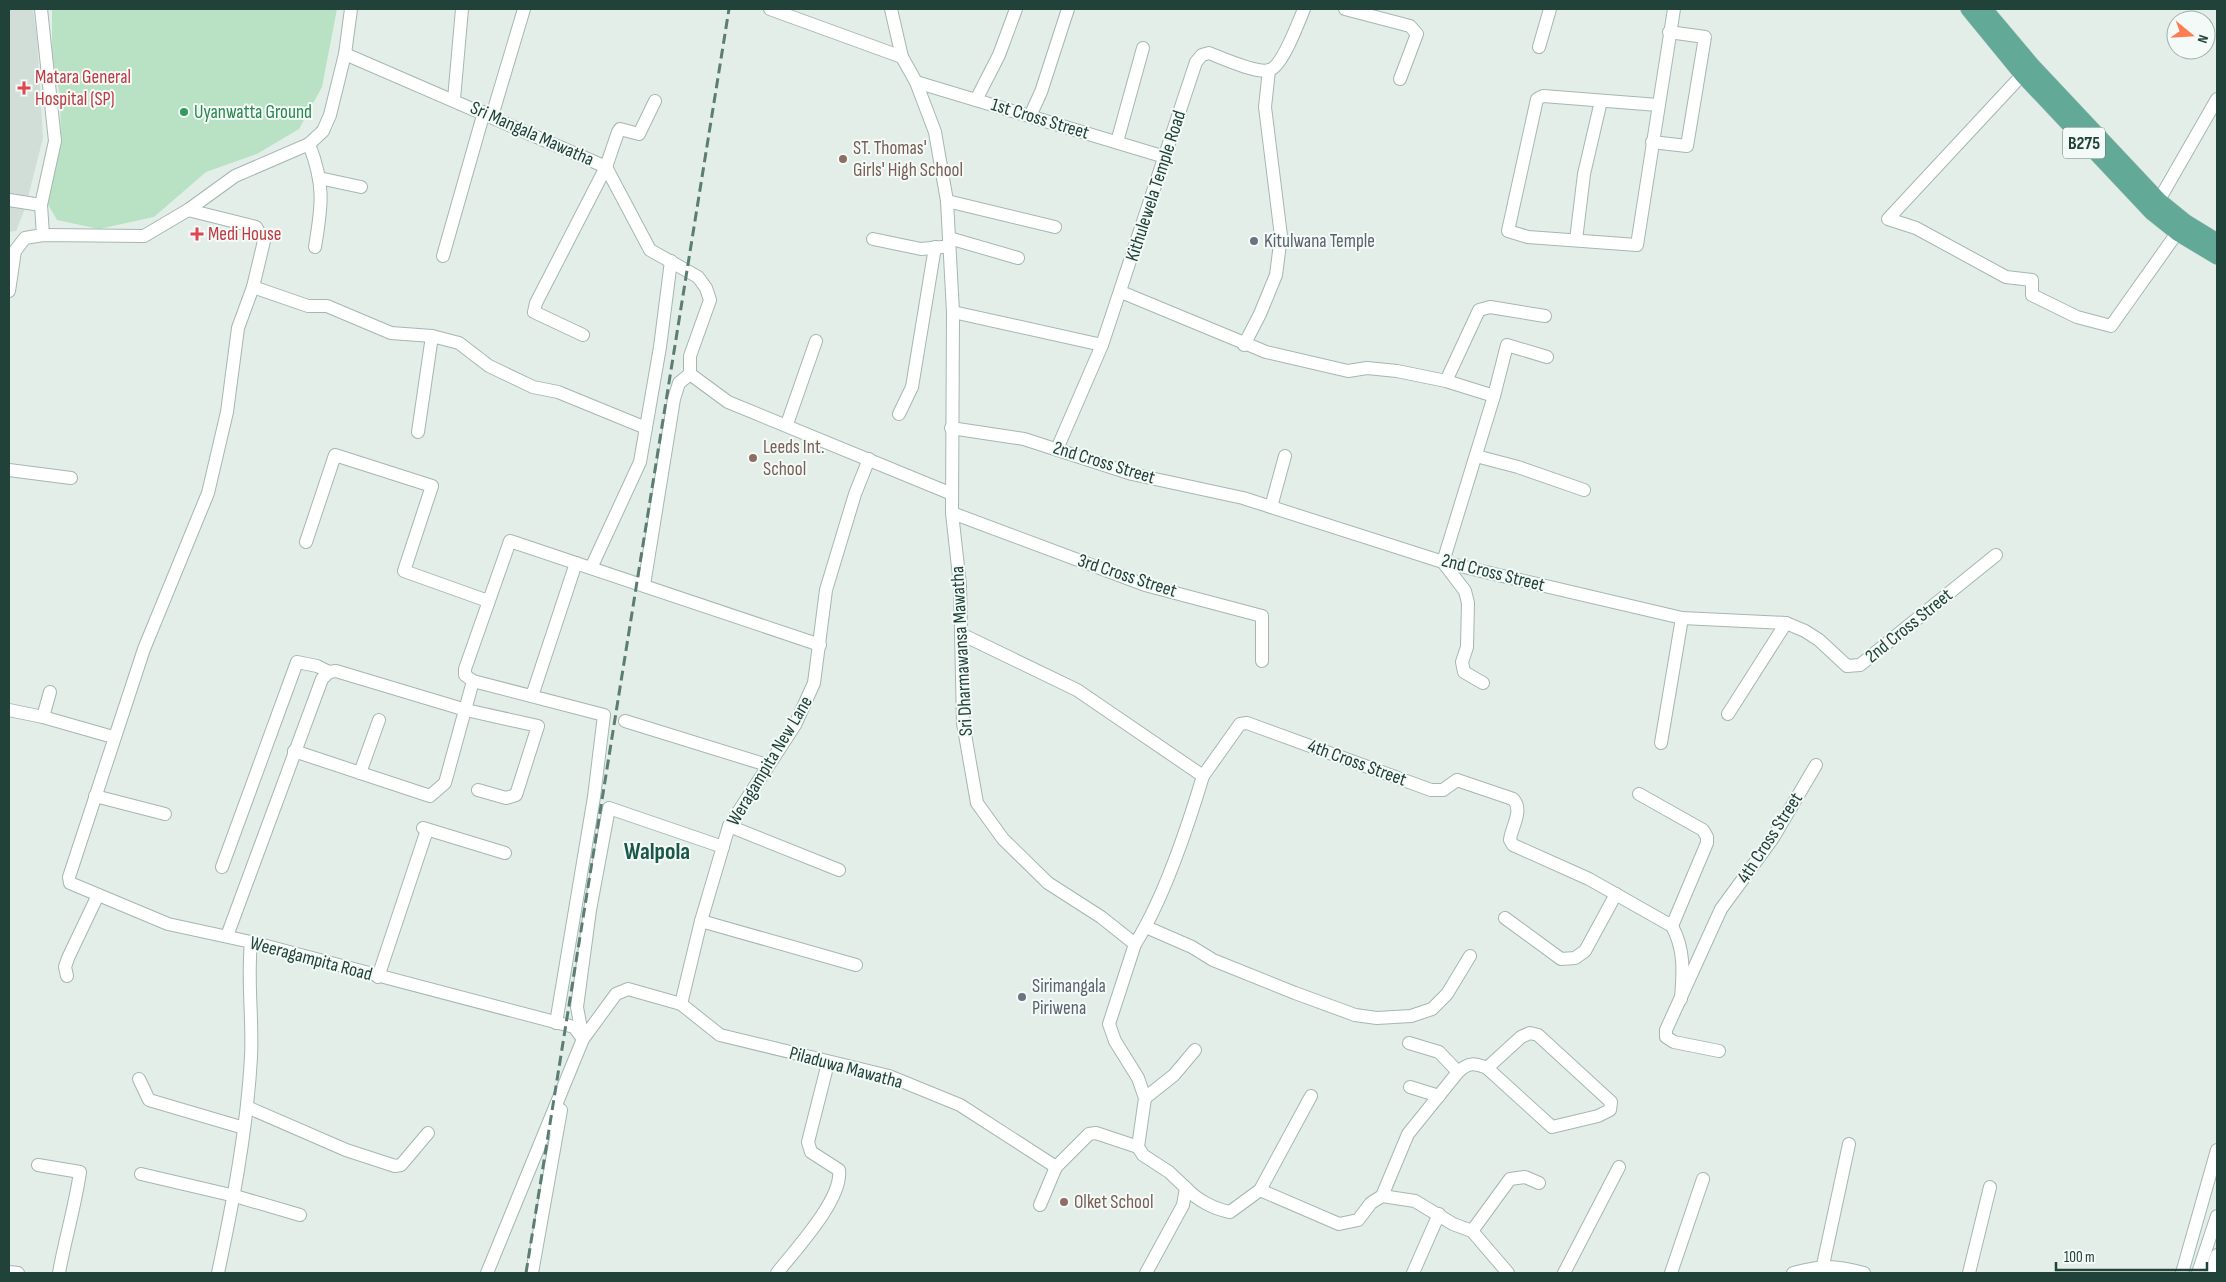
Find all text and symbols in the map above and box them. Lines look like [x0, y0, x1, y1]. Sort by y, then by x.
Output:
north arrow [2166, 10, 2216, 60]
text: N [2194, 33, 2212, 45]
place label: Matara General Hospital (SP) [35, 66, 131, 111]
marker: Matara General Hospital (SP) [17, 81, 31, 95]
street label: 1st Cross Street [988, 93, 1092, 145]
street label: Sri Mangala Mawatha [467, 96, 597, 172]
place label: Uyanwatta Ground [194, 101, 312, 124]
marker: Uyanwatta Ground [178, 106, 190, 118]
street label: Kithulewela Temple Road [1121, 108, 1191, 264]
road number: B275 [2063, 128, 2105, 158]
place label: ST. Thomas' Girls' High School [853, 137, 963, 182]
marker: ST. Thomas' Girls' High School [837, 153, 849, 165]
place label: Medi House [208, 223, 281, 246]
marker: Medi House [190, 227, 204, 241]
place label: Kitulwana Temple [1264, 230, 1375, 253]
marker: Kitulwana Temple [1248, 235, 1260, 247]
place label: Leeds Int. School [763, 436, 825, 481]
street label: 2nd Cross Street [1050, 437, 1158, 489]
marker: Leeds Int. School [747, 452, 759, 464]
street label: 3rd Cross Street [1075, 549, 1180, 603]
street label: 2nd Cross Street [1439, 549, 1547, 597]
street label: Sri Dharmawansa Mawatha [946, 565, 978, 737]
street label: 2nd Cross Street [1861, 584, 1957, 668]
street label: Weragampita New Lane [722, 692, 818, 830]
street label: 4th Cross Street [1304, 734, 1410, 792]
street label: 4th Cross Street [1732, 788, 1808, 888]
district label: Walpola [624, 837, 690, 866]
street label: Weeragampita Road [247, 932, 375, 986]
place label: Sirimangala Piriwena [1032, 975, 1106, 1020]
marker: Sirimangala Piriwena [1016, 991, 1028, 1003]
street label: Piladuwa Mawatha [787, 1042, 905, 1094]
place label: Olket School [1074, 1191, 1153, 1214]
marker: Olket School [1058, 1196, 1070, 1208]
scale bar [2056, 1240, 2207, 1272]
text: 100 m [2064, 1248, 2095, 1267]

